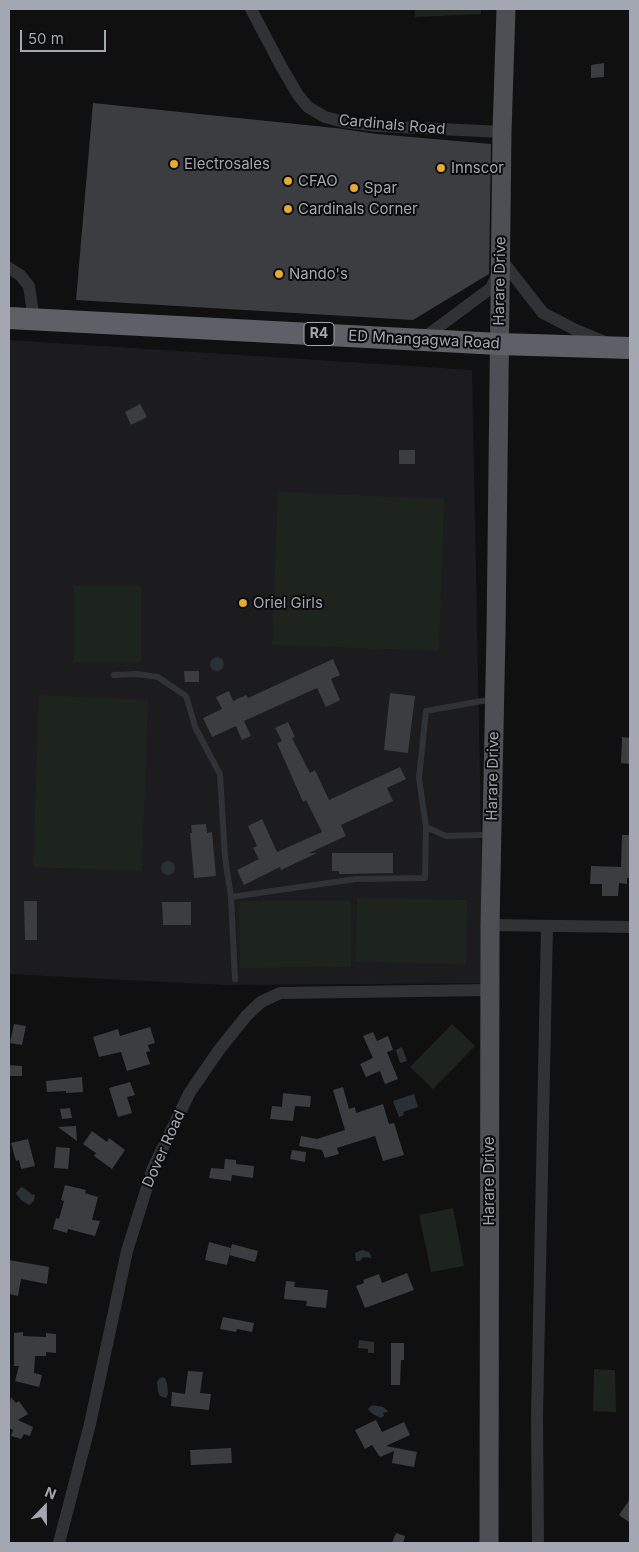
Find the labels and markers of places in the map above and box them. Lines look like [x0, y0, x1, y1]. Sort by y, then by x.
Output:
place label: Electrosales [184, 155, 270, 173]
marker: Electrosales [168, 158, 180, 170]
place label: Innscor [451, 159, 504, 177]
marker: Innscor [435, 162, 447, 174]
place label: CFAO [298, 172, 338, 190]
marker: CFAO [282, 175, 294, 187]
place label: Spar [364, 179, 397, 197]
marker: Spar [348, 182, 360, 194]
place label: Cardinals Corner [298, 200, 418, 218]
marker: Cardinals Corner [282, 203, 294, 215]
place label: Nando's [289, 265, 348, 283]
marker: Nando's [273, 268, 285, 280]
place label: Oriel Girls [253, 594, 323, 612]
marker: Oriel Girls [237, 597, 249, 609]

